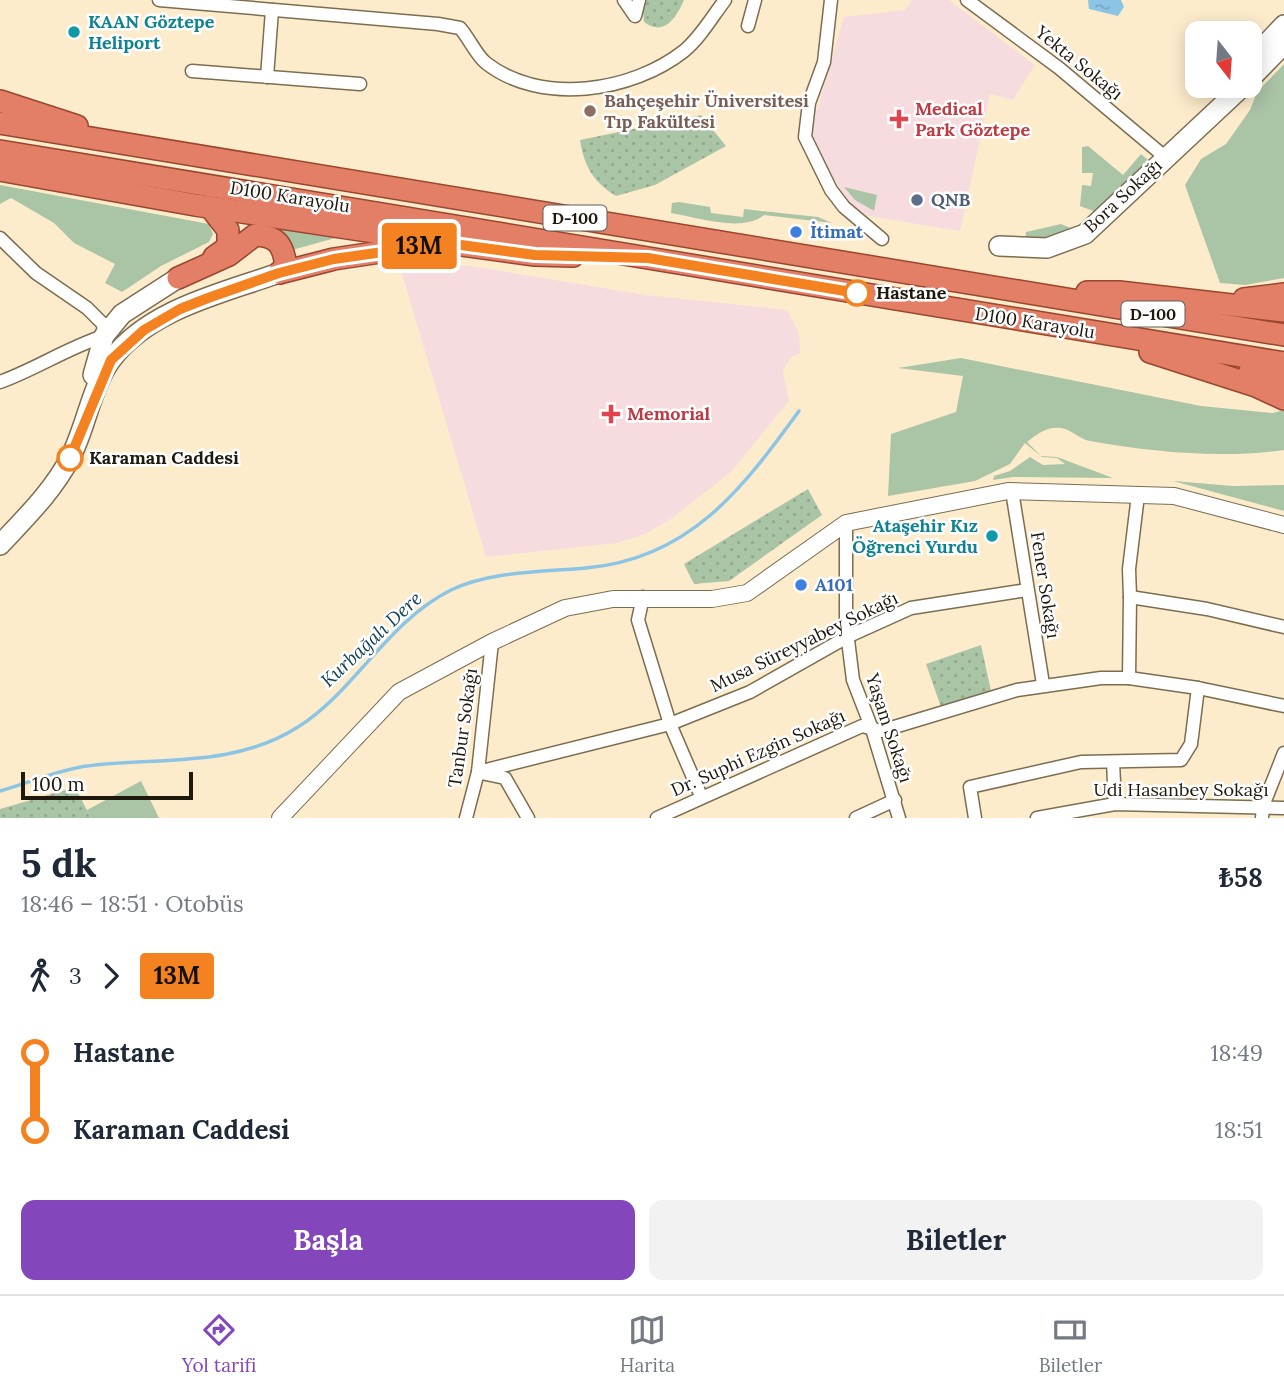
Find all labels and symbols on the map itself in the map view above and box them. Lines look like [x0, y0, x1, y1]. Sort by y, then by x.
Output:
place label: KAAN Göztepe Heliport [88, 10, 215, 54]
street label: Yekta Sokağı [1030, 20, 1128, 105]
north arrow [1185, 21, 1262, 98]
marker: KAAN Göztepe Heliport [66, 24, 82, 40]
place label: Bahçeşehir Üniversitesi Tıp Fakültesi [604, 89, 809, 133]
place label: Medical Park Göztepe [915, 97, 1030, 141]
marker: Bahçeşehir Üniversitesi Tıp Fakültesi [582, 103, 598, 119]
marker: Medical Park Göztepe [889, 109, 909, 129]
street label: Bora Sokağı [1079, 154, 1167, 238]
street label: D100 Karayolu [229, 176, 352, 217]
place label: QNB [931, 188, 971, 211]
marker: QNB [909, 192, 925, 208]
road number: D-100 [544, 206, 606, 230]
place label: İtimat [810, 220, 864, 243]
line badge: 13M [379, 223, 459, 269]
marker: İtimat [788, 224, 804, 240]
marker: Hastane [844, 280, 870, 306]
place label: Hastane [876, 281, 947, 304]
street label: D100 Karayolu [974, 302, 1097, 343]
road number: D-100 [1122, 302, 1184, 326]
place label: Memorial [627, 402, 710, 425]
marker: Memorial [601, 404, 621, 424]
marker: Karaman Caddesi̇ [57, 445, 83, 471]
place label: Karaman Caddesi̇ [89, 446, 239, 469]
place label: Ataşehir Kız Öğrenci Yurdu [852, 514, 978, 558]
marker: Ataşehir Kız Öğrenci Yurdu [984, 528, 1000, 544]
street label: Fener Sokağı [1026, 530, 1065, 640]
place label: A101 [815, 573, 853, 596]
marker: A101 [793, 577, 809, 593]
water label: Kurbağalı Dere [316, 586, 426, 692]
street label: Musa Süreyyabey Sokağı [706, 586, 901, 697]
street label: Tanbur Sokağı [443, 667, 482, 789]
street label: Yaşam Sokağı [861, 669, 918, 785]
street label: Dr. Suphi Ezgin Sokağı [667, 704, 848, 801]
scale bar [21, 769, 192, 801]
street label: Udi Hasanbey Sokağı [1094, 778, 1268, 801]

